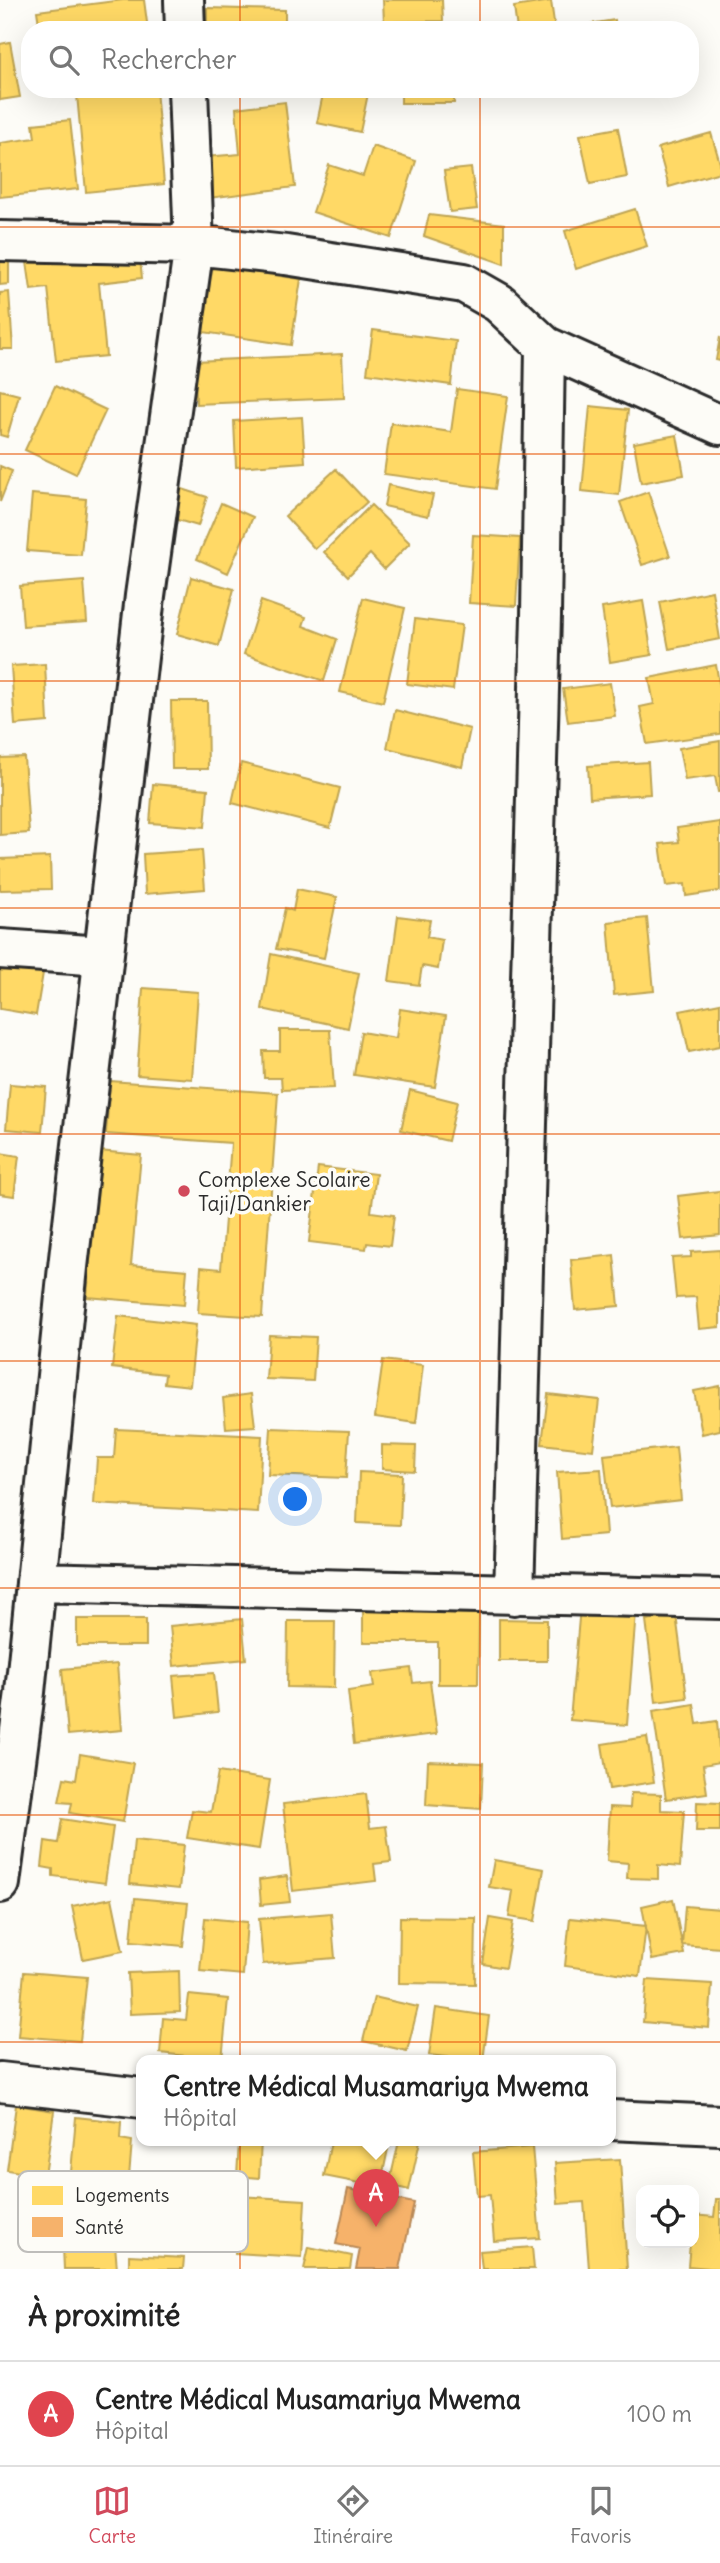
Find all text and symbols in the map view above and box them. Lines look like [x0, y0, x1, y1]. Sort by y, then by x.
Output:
search box [21, 21, 699, 98]
icon: search [45, 41, 83, 79]
text: Rechercher [101, 43, 237, 76]
place label: Complexe Scolaire Taji/Dankier [198, 1166, 370, 1217]
marker: Complexe Scolaire Taji/Dankier [176, 1183, 192, 1199]
your location [278, 1482, 312, 1516]
popup [136, 2055, 616, 2146]
text: Centre Médical Musamariya Mwema [163, 2070, 589, 2103]
text: Hôpital [163, 2103, 237, 2132]
pin: A [353, 2169, 399, 2227]
legend [18, 2171, 248, 2252]
text: Logements [75, 2183, 169, 2207]
map controls [636, 2185, 699, 2248]
button: locate [636, 2185, 699, 2248]
text: Santé [75, 2215, 124, 2239]
text: À proximité [28, 2296, 180, 2334]
text: Centre Médical Musamariya Mwema [95, 2383, 521, 2416]
text: A [44, 2399, 58, 2428]
text: 100 m [627, 2399, 692, 2428]
text: Hôpital [95, 2416, 169, 2445]
tab: Carte [89, 2482, 136, 2548]
tab: Itinéraire [313, 2482, 393, 2548]
tab: Favoris [570, 2482, 631, 2548]

